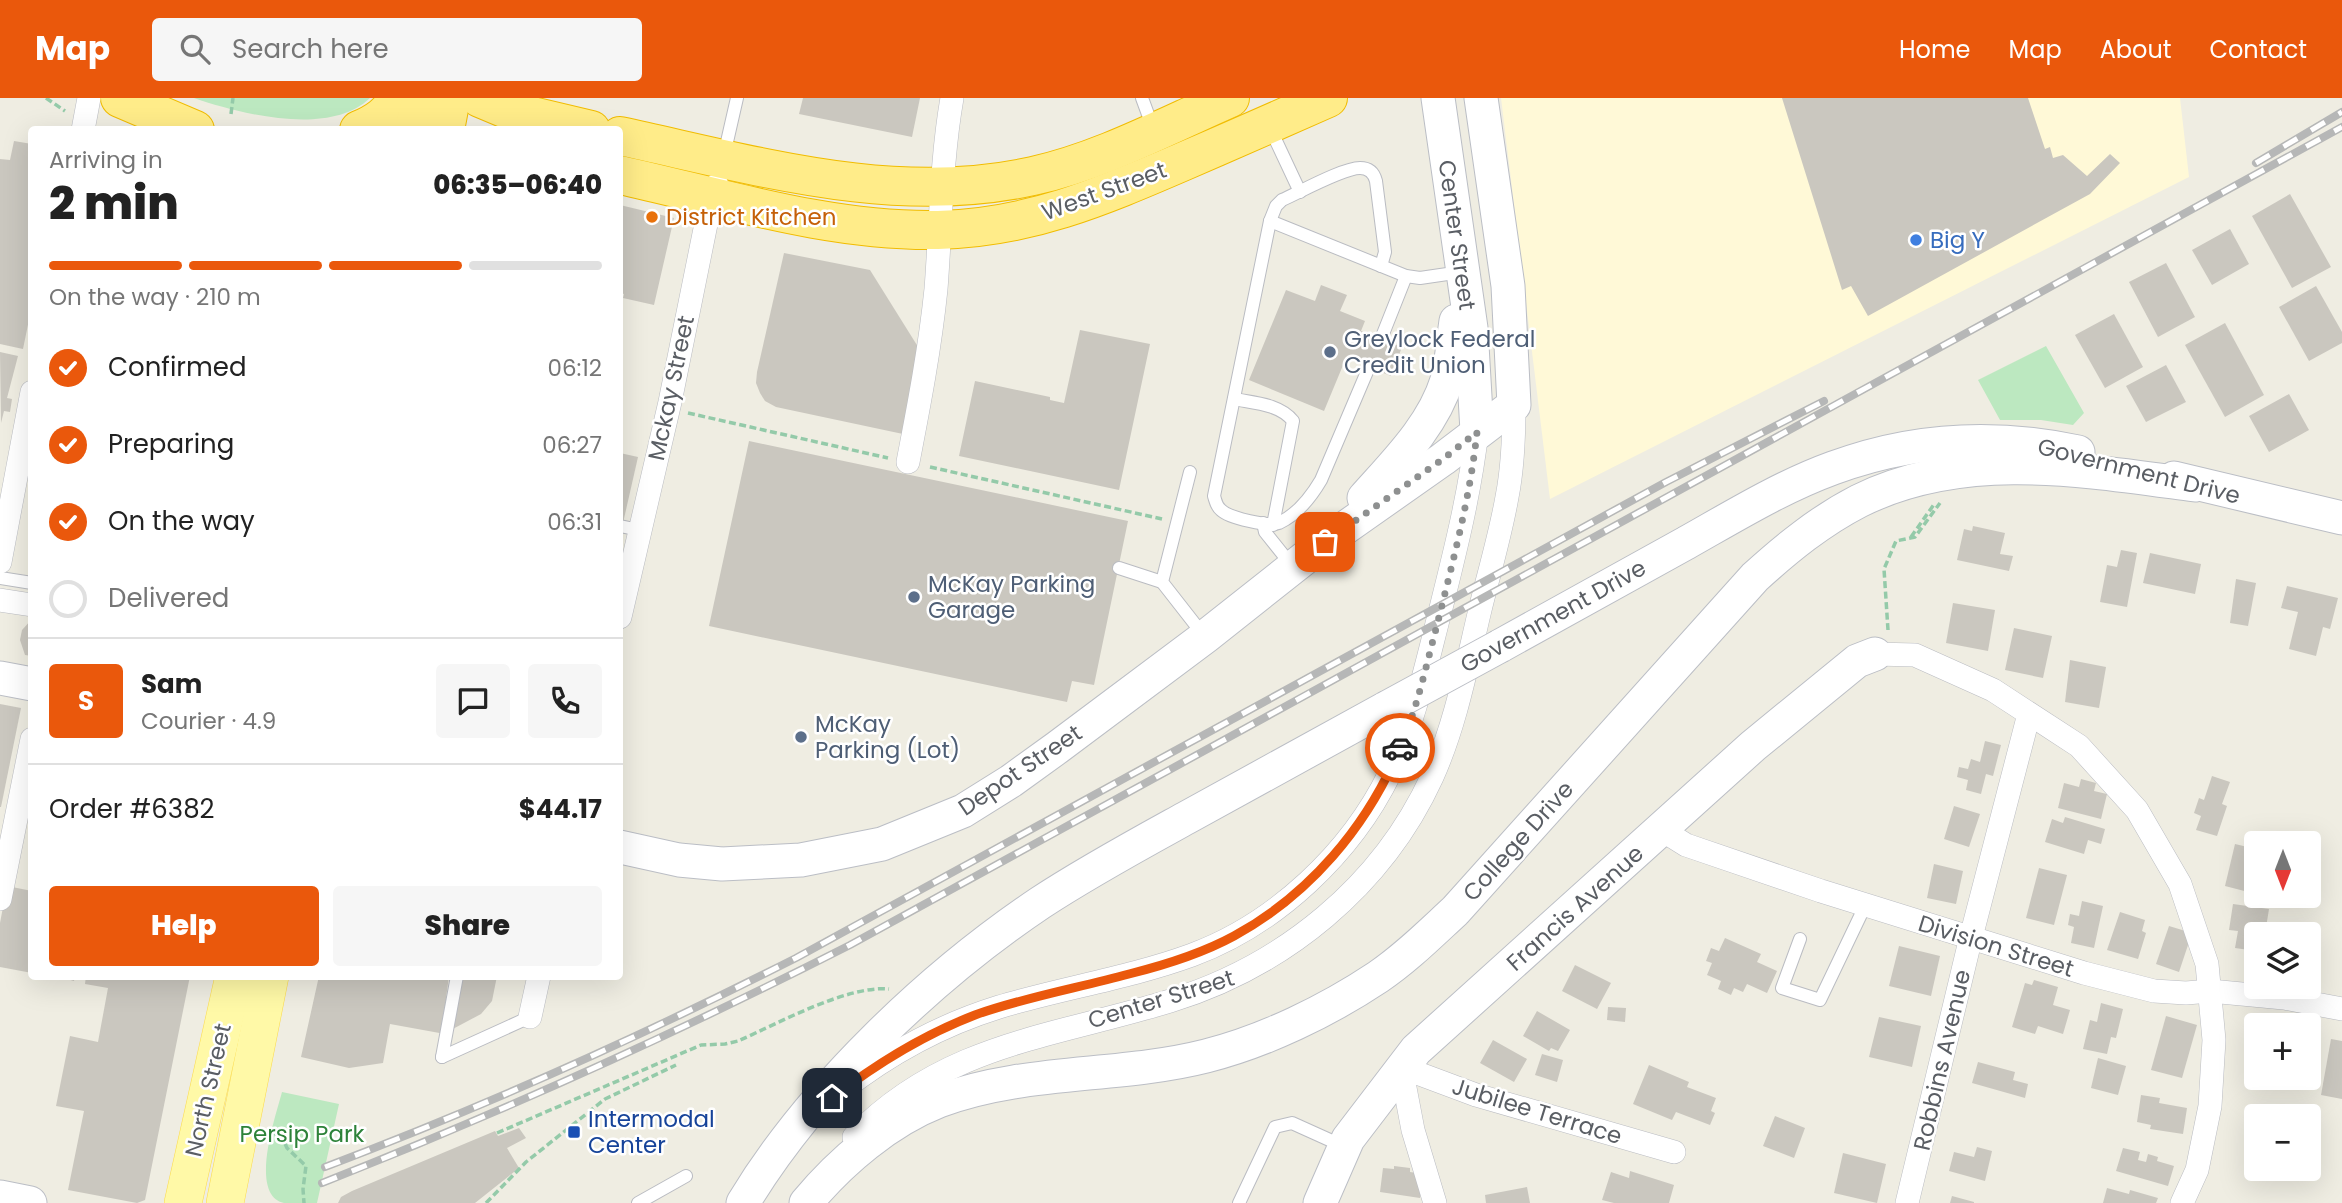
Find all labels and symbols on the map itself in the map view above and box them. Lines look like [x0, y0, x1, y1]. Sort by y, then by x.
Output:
street label: West Street [1037, 154, 1171, 228]
street label: Center Street [1431, 158, 1483, 312]
place label: District Kitchen [666, 201, 836, 233]
marker: District Kitchen [644, 209, 660, 225]
place label: Big Y [1930, 224, 1985, 256]
marker: Big Y [1908, 232, 1924, 248]
street label: Mckay Street [640, 312, 702, 464]
place label: Greylock Federal Credit Union [1344, 323, 1535, 381]
marker: Greylock Federal Credit Union [1322, 344, 1338, 360]
street label: Government Drive [2034, 430, 2244, 512]
pin [1295, 512, 1355, 572]
street label: Government Drive [1454, 552, 1652, 680]
place label: McKay Parking Garage [928, 568, 1095, 626]
marker: McKay Parking Garage [906, 589, 922, 605]
place label: McKay Parking (Lot) [815, 708, 960, 766]
courier [1365, 713, 1435, 783]
street label: Depot Street [952, 717, 1088, 823]
marker: McKay Parking (Lot) [793, 729, 809, 745]
street label: College Drive [1455, 774, 1581, 908]
north arrow [2244, 831, 2320, 908]
street label: Francis Avenue [1499, 838, 1651, 978]
street label: Division Street [1914, 907, 2078, 985]
street label: Center Street [1084, 962, 1238, 1036]
street label: Robbins Avenue [1906, 966, 1978, 1154]
street label: North Street [177, 1020, 239, 1160]
pin [802, 1068, 862, 1128]
street label: Jubilee Terrace [1448, 1070, 1626, 1152]
place label: Intermodal Center [588, 1103, 715, 1161]
park label: Persip Park [240, 1118, 365, 1150]
marker: Intermodal Center [566, 1124, 582, 1140]

